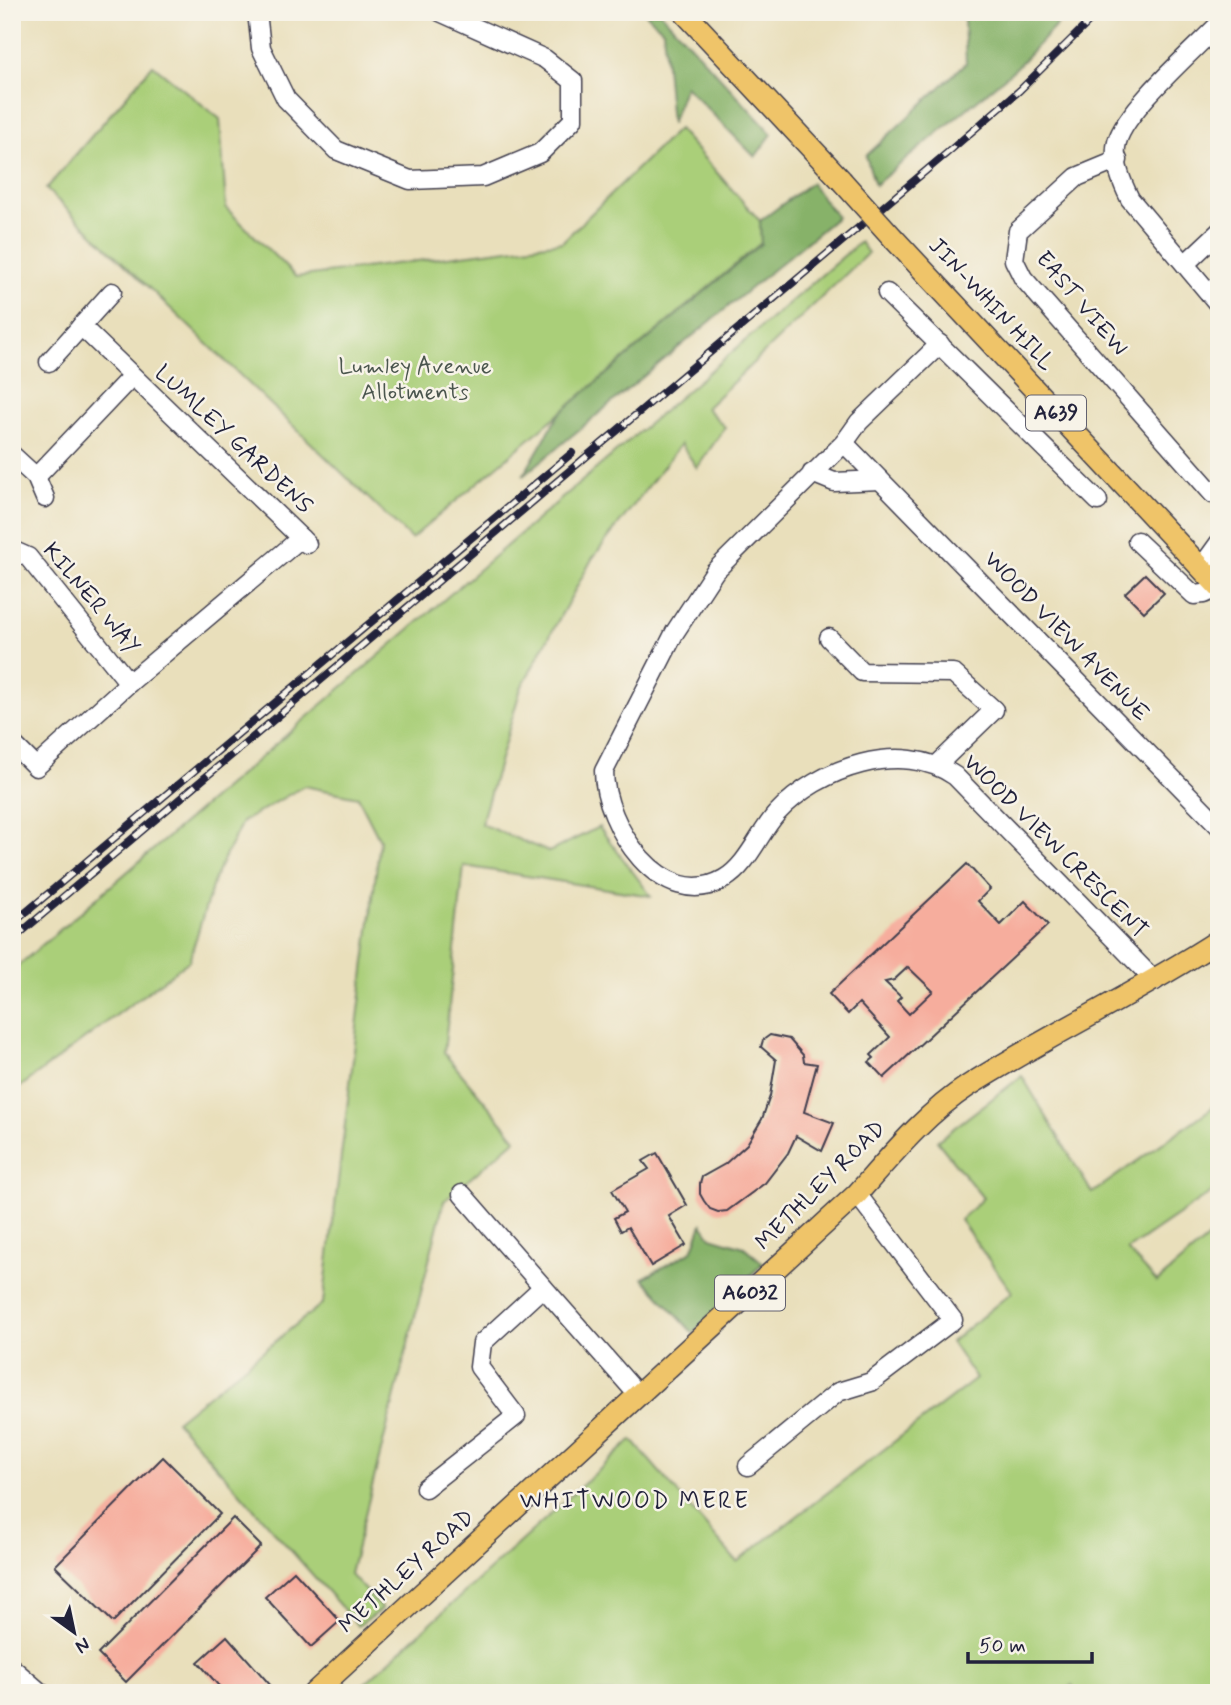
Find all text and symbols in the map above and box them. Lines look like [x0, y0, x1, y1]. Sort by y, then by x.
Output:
street label: JIN-WHIN HILL [921, 232, 1061, 378]
street label: EAST VIEW [1028, 245, 1134, 363]
park label: Lumley Avenue Allotments [338, 352, 492, 408]
street label: LUMLEY GARDENS [148, 359, 319, 521]
road number: A639 [1026, 396, 1086, 430]
street label: KILNER WAY [35, 537, 147, 661]
street label: WOOD VIEW AVENUE [977, 545, 1155, 729]
street label: WOOD VIEW CRESCENT [956, 748, 1154, 946]
street label: METHLEY ROAD [749, 1114, 893, 1258]
road number: A6032 [715, 1276, 785, 1310]
district label: WHITWOOD MERE [520, 1486, 750, 1517]
street label: METHLEY ROAD [333, 1503, 481, 1641]
north arrow [38, 1596, 108, 1666]
scale bar [968, 1621, 1093, 1665]
text: N [70, 1631, 95, 1659]
text: 50 m [979, 1632, 1026, 1660]

